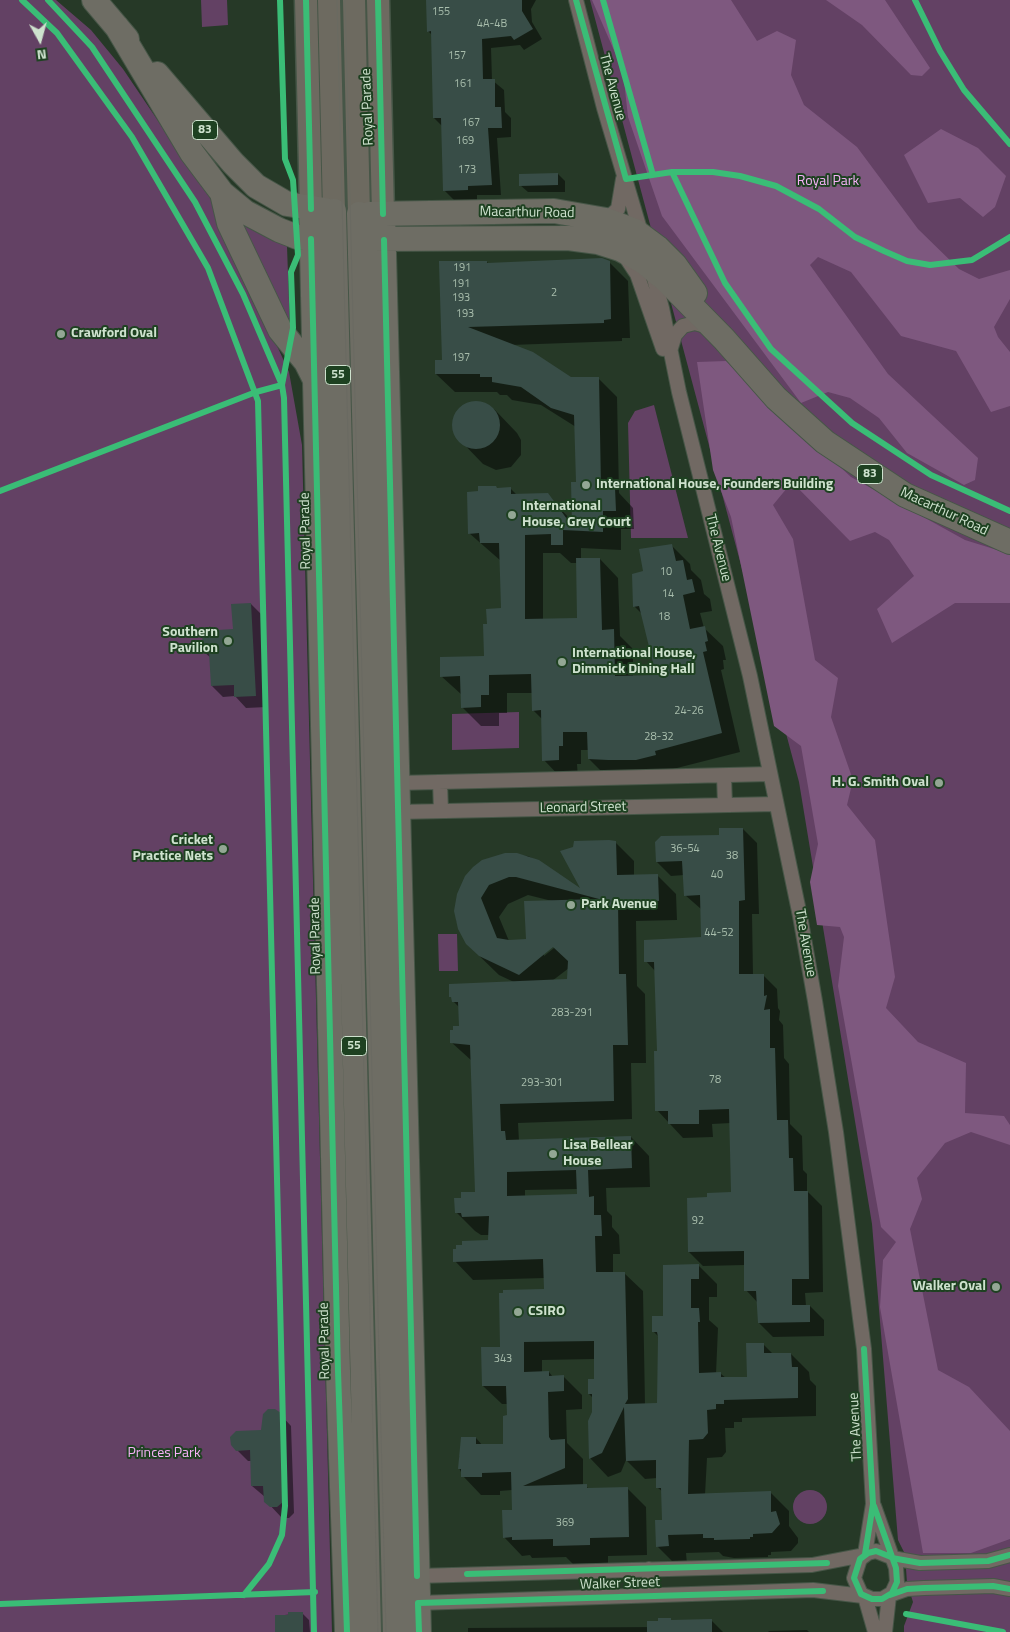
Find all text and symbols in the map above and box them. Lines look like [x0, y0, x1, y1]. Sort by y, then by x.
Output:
house number: 155 [432, 5, 450, 19]
north arrow [15, 15, 65, 65]
house number: 4A-4B [477, 17, 507, 31]
text: N [36, 44, 48, 66]
house number: 157 [448, 49, 466, 63]
street label: The Avenue [595, 52, 629, 122]
street label: Royal Parade [358, 68, 378, 146]
house number: 161 [454, 77, 472, 91]
house number: 167 [462, 116, 480, 130]
road number: 83 [192, 120, 218, 140]
house number: 169 [456, 134, 474, 148]
house number: 173 [458, 163, 476, 177]
park label: Royal Park [797, 174, 859, 190]
street label: Macarthur Road [479, 204, 575, 222]
house number: 191 [453, 261, 471, 275]
house number: 191 [452, 277, 470, 291]
house number: 2 [551, 286, 557, 300]
house number: 193 [452, 291, 470, 305]
house number: 193 [456, 307, 474, 321]
place label: Crawford Oval [71, 326, 157, 342]
marker: Crawford Oval [55, 328, 67, 340]
house number: 197 [452, 351, 470, 365]
road number: 55 [326, 366, 350, 384]
road number: 83 [858, 464, 882, 484]
place label: International House, Founders Building [596, 477, 833, 493]
marker: International House, Founders Building [580, 479, 592, 491]
street label: Macarthur Road [897, 484, 991, 540]
street label: Royal Parade [297, 492, 315, 570]
place label: International House, Grey Court [522, 499, 631, 532]
marker: International House, Grey Court [506, 509, 518, 521]
street label: The Avenue [702, 513, 734, 583]
house number: 10 [660, 565, 672, 579]
house number: 14 [662, 587, 674, 601]
house number: 18 [658, 610, 670, 624]
place label: Southern Pavilion [162, 625, 218, 658]
marker: Southern Pavilion [222, 635, 234, 647]
place label: International House, Dimmick Dining Hall [572, 646, 696, 679]
marker: International House, Dimmick Dining Hall [556, 656, 568, 668]
house number: 24-26 [674, 704, 704, 718]
house number: 28-32 [644, 730, 674, 744]
place label: H. G. Smith Oval [832, 775, 929, 791]
marker: H. G. Smith Oval [933, 777, 945, 789]
street label: Leonard Street [539, 799, 627, 817]
place label: Cricket Practice Nets [133, 833, 213, 866]
house number: 36-54 [670, 842, 700, 856]
marker: Cricket Practice Nets [217, 843, 229, 855]
house number: 38 [726, 849, 738, 863]
house number: 40 [711, 868, 723, 882]
street label: Royal Parade [307, 897, 325, 975]
place label: Park Avenue [581, 897, 657, 913]
marker: Park Avenue [565, 899, 577, 911]
street label: The Avenue [791, 908, 819, 978]
house number: 44-52 [704, 926, 734, 940]
house number: 283-291 [551, 1006, 593, 1020]
road number: 55 [342, 1036, 366, 1056]
house number: 78 [709, 1073, 721, 1087]
house number: 293-301 [521, 1076, 563, 1090]
place label: Lisa Bellear House [563, 1138, 633, 1170]
marker: Lisa Bellear House [547, 1148, 559, 1160]
house number: 92 [692, 1214, 704, 1228]
place label: Walker Oval [913, 1279, 986, 1295]
marker: Walker Oval [990, 1281, 1002, 1293]
street label: Royal Parade [316, 1302, 334, 1380]
place label: CSIRO [528, 1304, 565, 1320]
marker: CSIRO [512, 1306, 524, 1318]
house number: 343 [494, 1352, 512, 1366]
street label: The Avenue [846, 1392, 866, 1462]
park label: Princes Park [127, 1446, 201, 1462]
house number: 369 [556, 1516, 574, 1530]
street label: Walker Street [580, 1574, 660, 1594]

